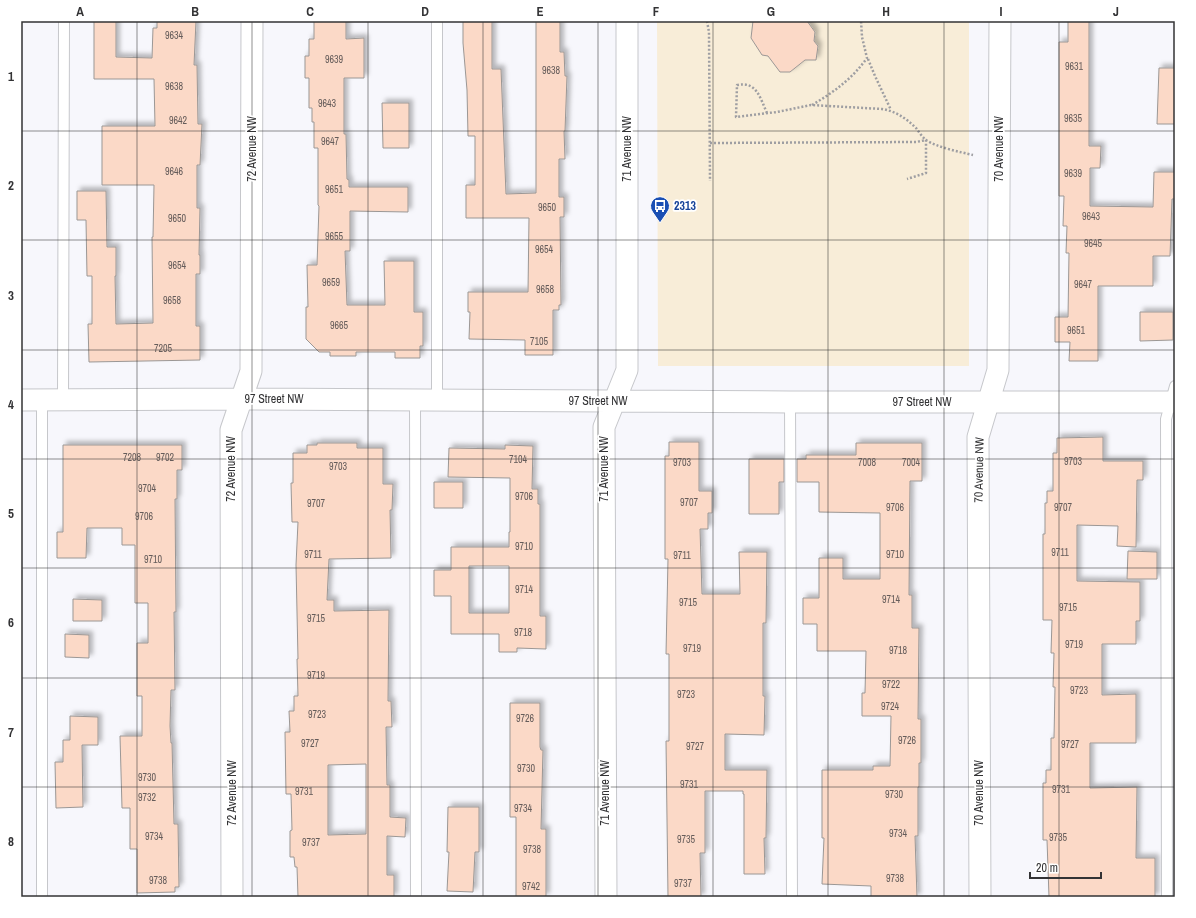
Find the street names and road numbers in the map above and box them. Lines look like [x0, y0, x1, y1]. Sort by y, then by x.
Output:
street label: 72 Avenue NW [244, 116, 260, 182]
street label: 71 Avenue NW [619, 116, 635, 182]
street label: 70 Avenue NW [991, 116, 1007, 182]
street label: 97 Street NW [244, 391, 304, 407]
street label: 97 Street NW [568, 393, 628, 409]
street label: 97 Street NW [892, 394, 952, 410]
street label: 72 Avenue NW [223, 436, 239, 502]
street label: 71 Avenue NW [596, 436, 612, 502]
street label: 70 Avenue NW [970, 436, 988, 503]
street label: 72 Avenue NW [224, 760, 240, 826]
street label: 71 Avenue NW [597, 760, 613, 826]
street label: 70 Avenue NW [971, 760, 987, 826]

